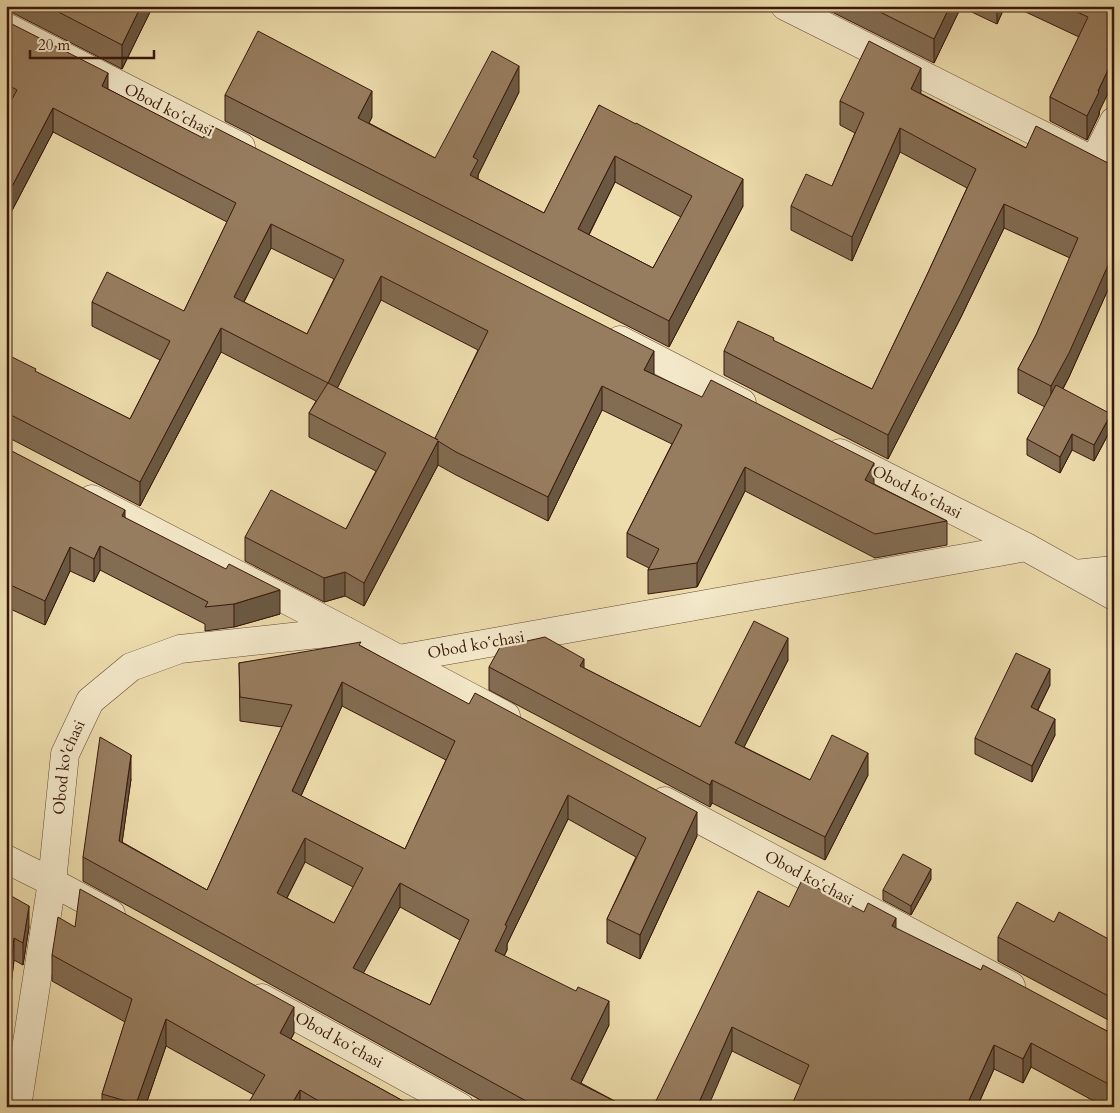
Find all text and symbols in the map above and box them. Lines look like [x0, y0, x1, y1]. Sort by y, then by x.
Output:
scale bar [30, 28, 154, 60]
text: 20 m [38, 35, 70, 55]
street label: Obod koʻchasi [120, 78, 218, 142]
street label: Obod koʻchasi [868, 460, 966, 524]
street label: Obod koʻchasi [426, 626, 527, 664]
street label: Obod ko'chasi [48, 716, 91, 816]
street label: Obod koʻchasi [761, 845, 858, 911]
street label: Obod koʻchasi [291, 1007, 388, 1074]

